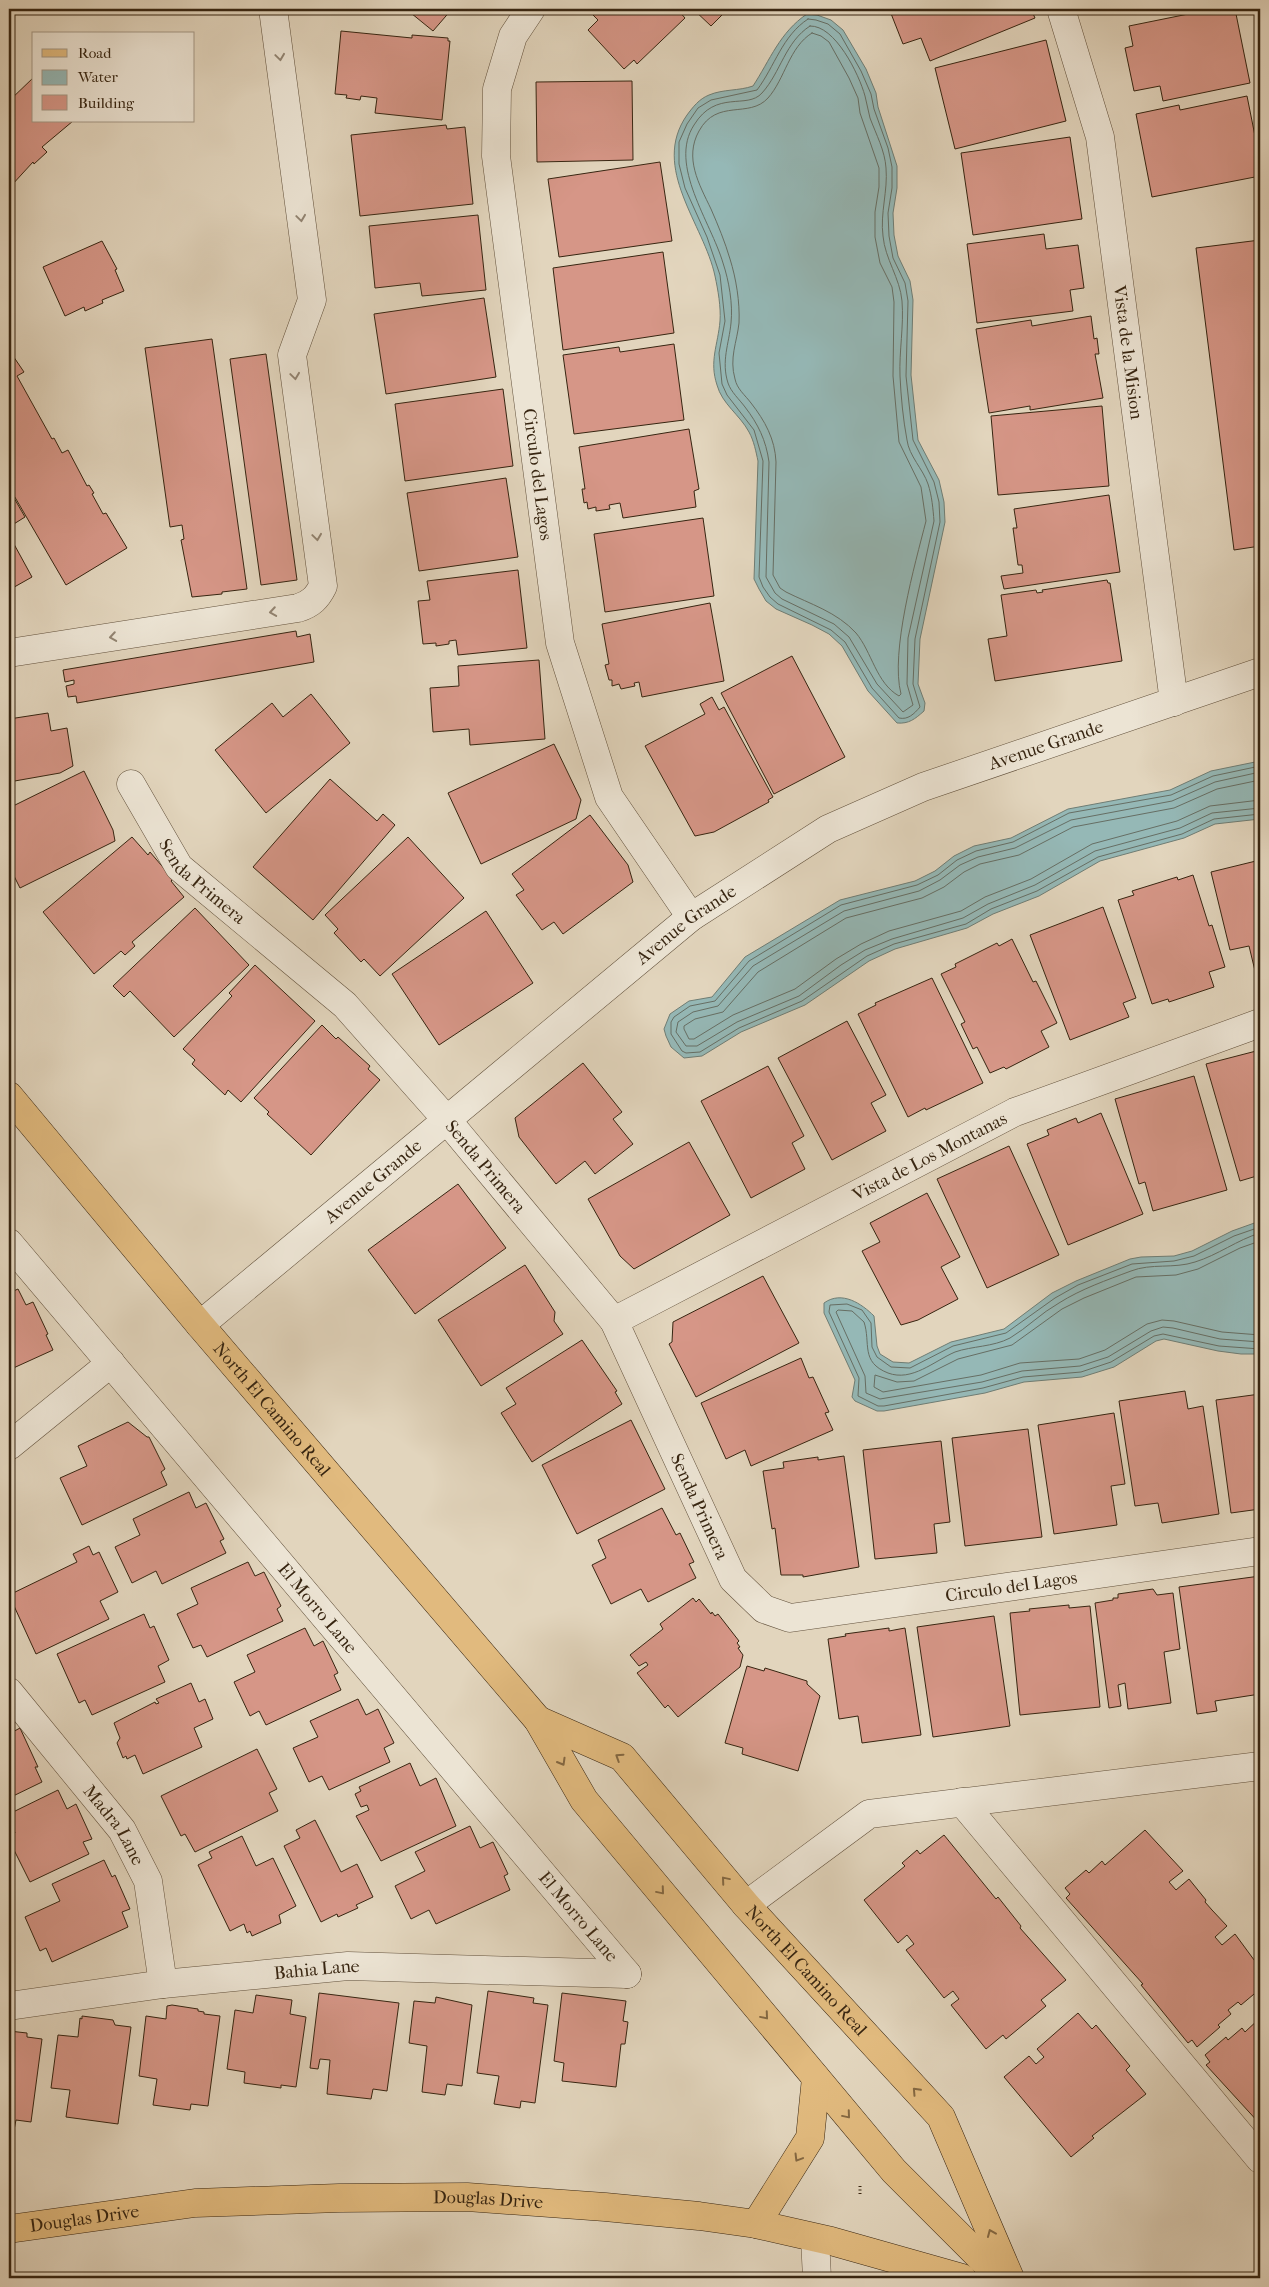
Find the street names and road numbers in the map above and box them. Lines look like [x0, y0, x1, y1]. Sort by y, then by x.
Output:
street label: Vista de la Mision [1109, 283, 1147, 421]
street label: Circulo del Lagos [519, 407, 557, 542]
street label: Avenue Grande [985, 716, 1106, 775]
street label: Senda Primera [154, 835, 250, 929]
street label: Avenue Grande [631, 880, 740, 969]
street label: Vista de Los Montanas [848, 1107, 1011, 1206]
street label: Senda Primera [441, 1116, 531, 1218]
street label: Avenue Grande [319, 1135, 426, 1228]
street label: North El Camino Real [209, 1338, 335, 1480]
street label: Senda Primera [666, 1450, 733, 1563]
street label: El Morro Lane [273, 1559, 362, 1658]
street label: Circulo del Lagos [944, 1567, 1079, 1606]
street label: Madra Lane [79, 1781, 149, 1869]
street label: El Morro Lane [534, 1867, 623, 1966]
street label: North El Camino Real [741, 1901, 871, 2040]
street label: Bahia Lane [273, 1955, 360, 1984]
street label: Douglas Drive [433, 2186, 544, 2213]
street label: Douglas Drive [28, 2200, 140, 2237]

